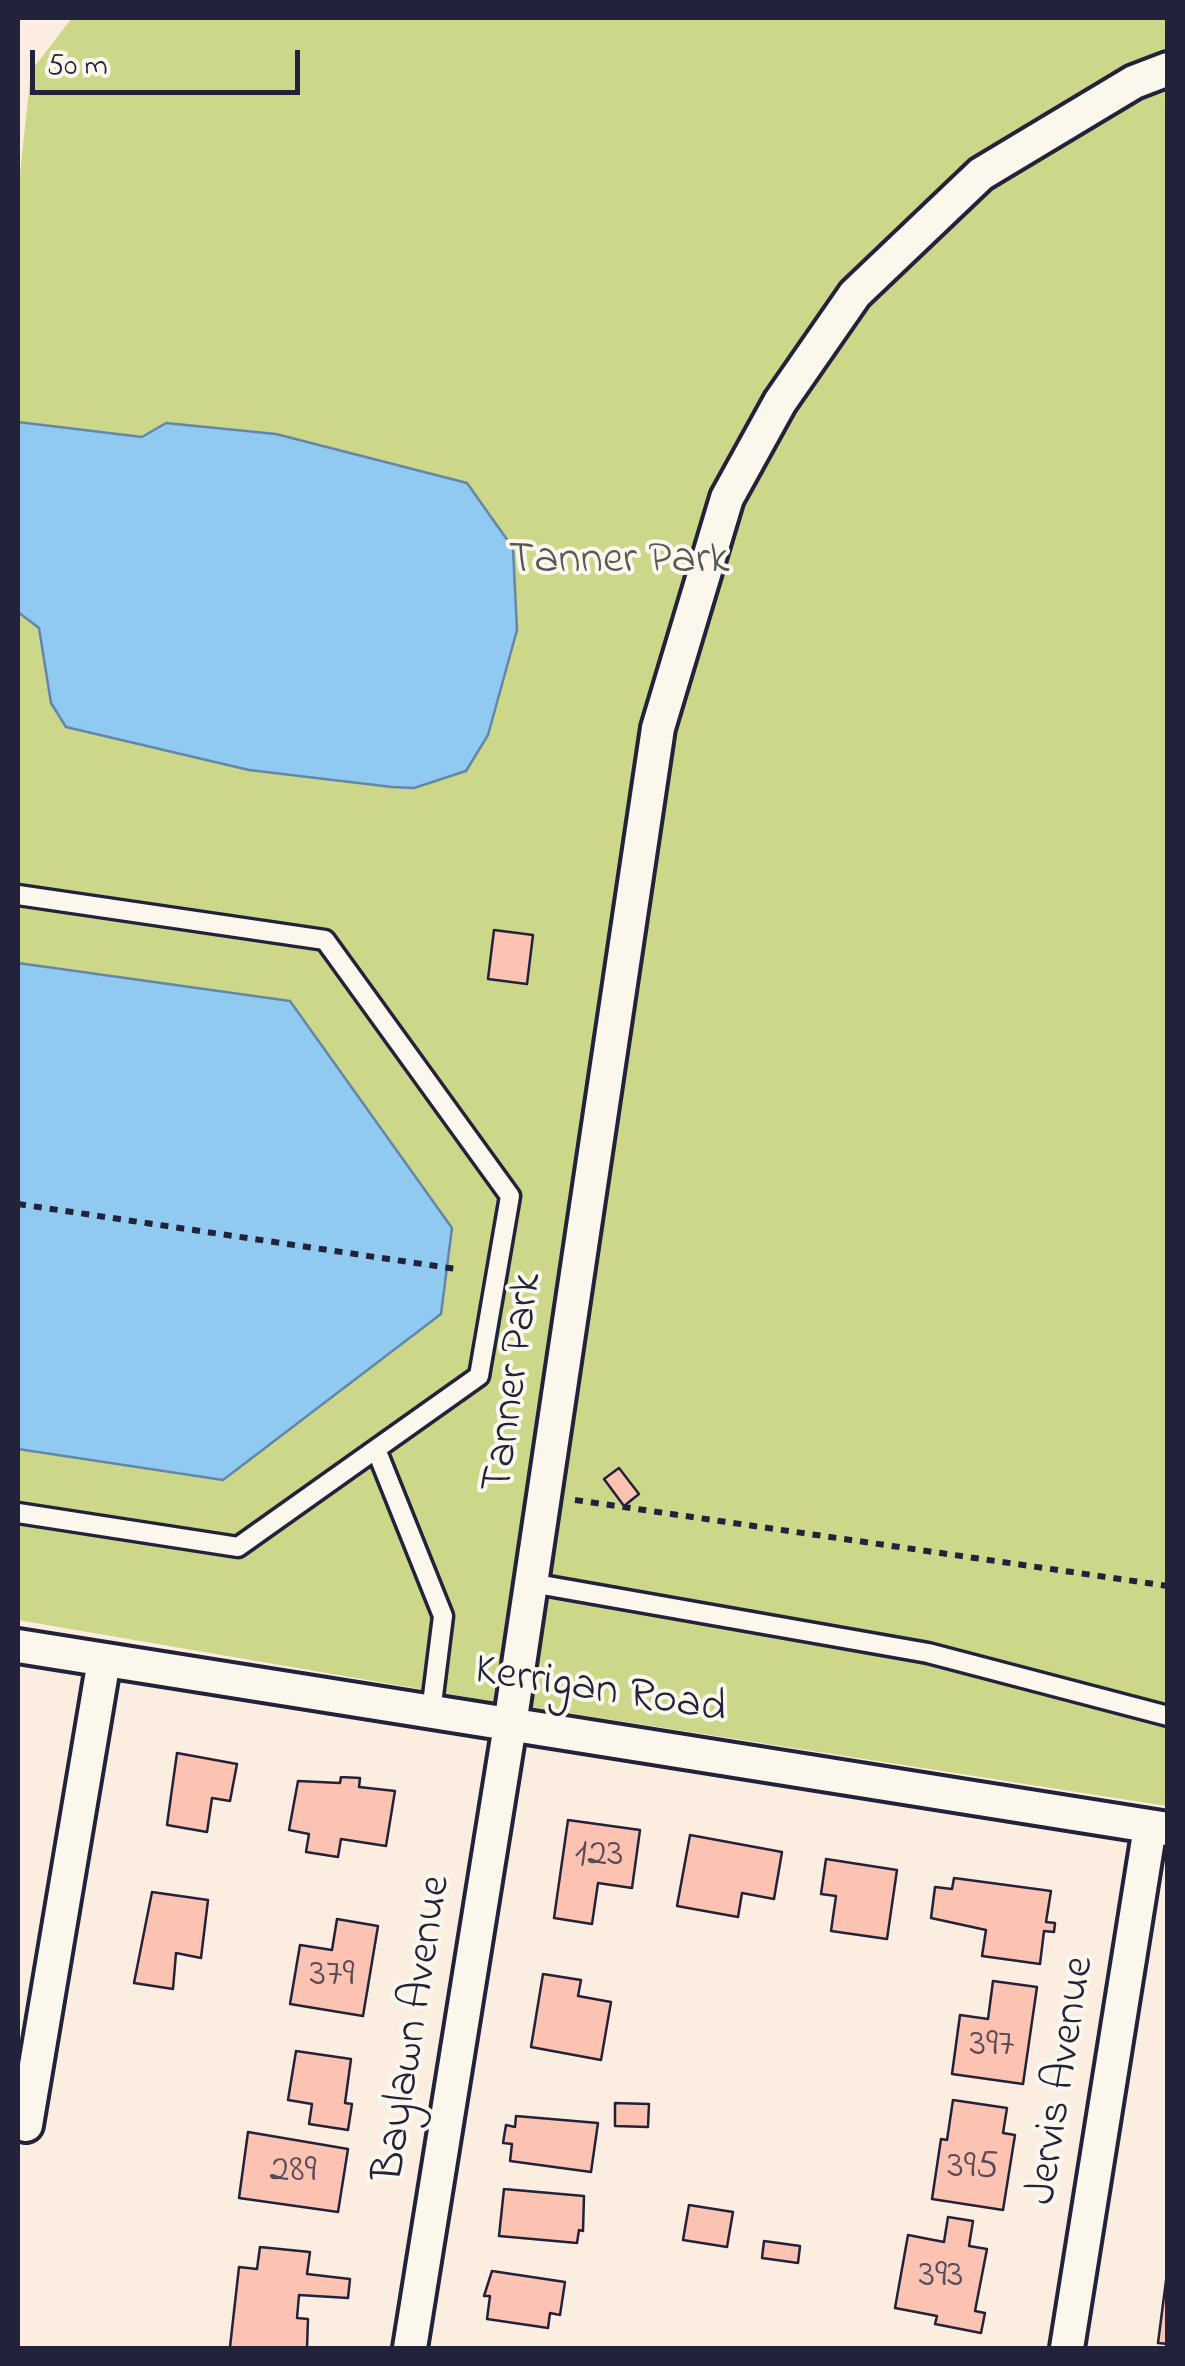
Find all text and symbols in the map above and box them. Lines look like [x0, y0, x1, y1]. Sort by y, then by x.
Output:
scale bar [35, 30, 305, 92]
text: 50 m [47, 45, 108, 89]
park label: Tanner Park [508, 537, 730, 591]
street label: Tanner Park [474, 1270, 558, 1496]
street label: Kerrigan Road [470, 1646, 730, 1740]
house number: 123 [574, 1833, 624, 1881]
street label: Baylawn Avenue [365, 1872, 467, 2186]
house number: 379 [309, 1953, 355, 2001]
street label: Jervis Avenue [1018, 1953, 1110, 2209]
house number: 397 [969, 2023, 1015, 2071]
house number: 395 [947, 2145, 999, 2193]
house number: 289 [270, 2149, 316, 2197]
house number: 393 [918, 2254, 964, 2302]

